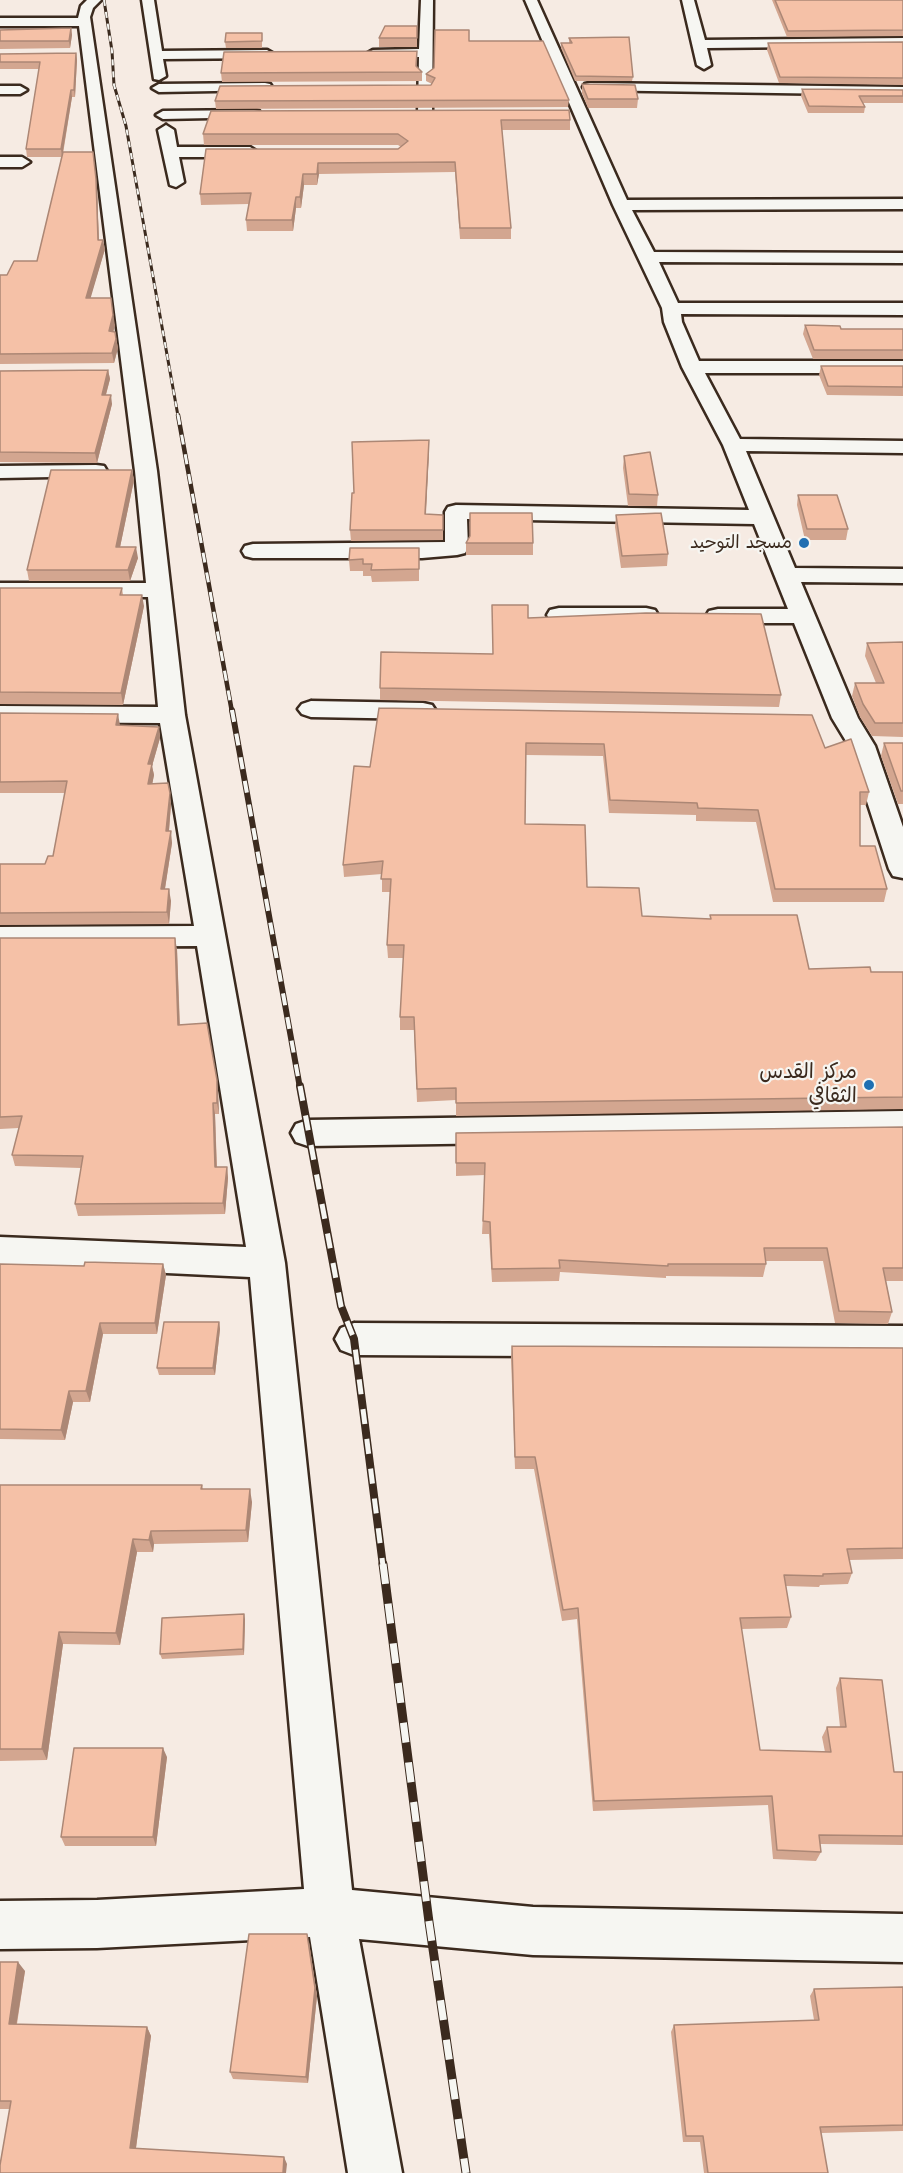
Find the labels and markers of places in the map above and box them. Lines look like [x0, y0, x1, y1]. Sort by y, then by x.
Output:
place label: مسجد التوحيد [690, 532, 792, 554]
marker: مسجد التوحيد [797, 536, 811, 550]
place label: مركز القدس الثقافي [759, 1060, 857, 1110]
marker: مركز القدس الثقافي [862, 1078, 876, 1092]

